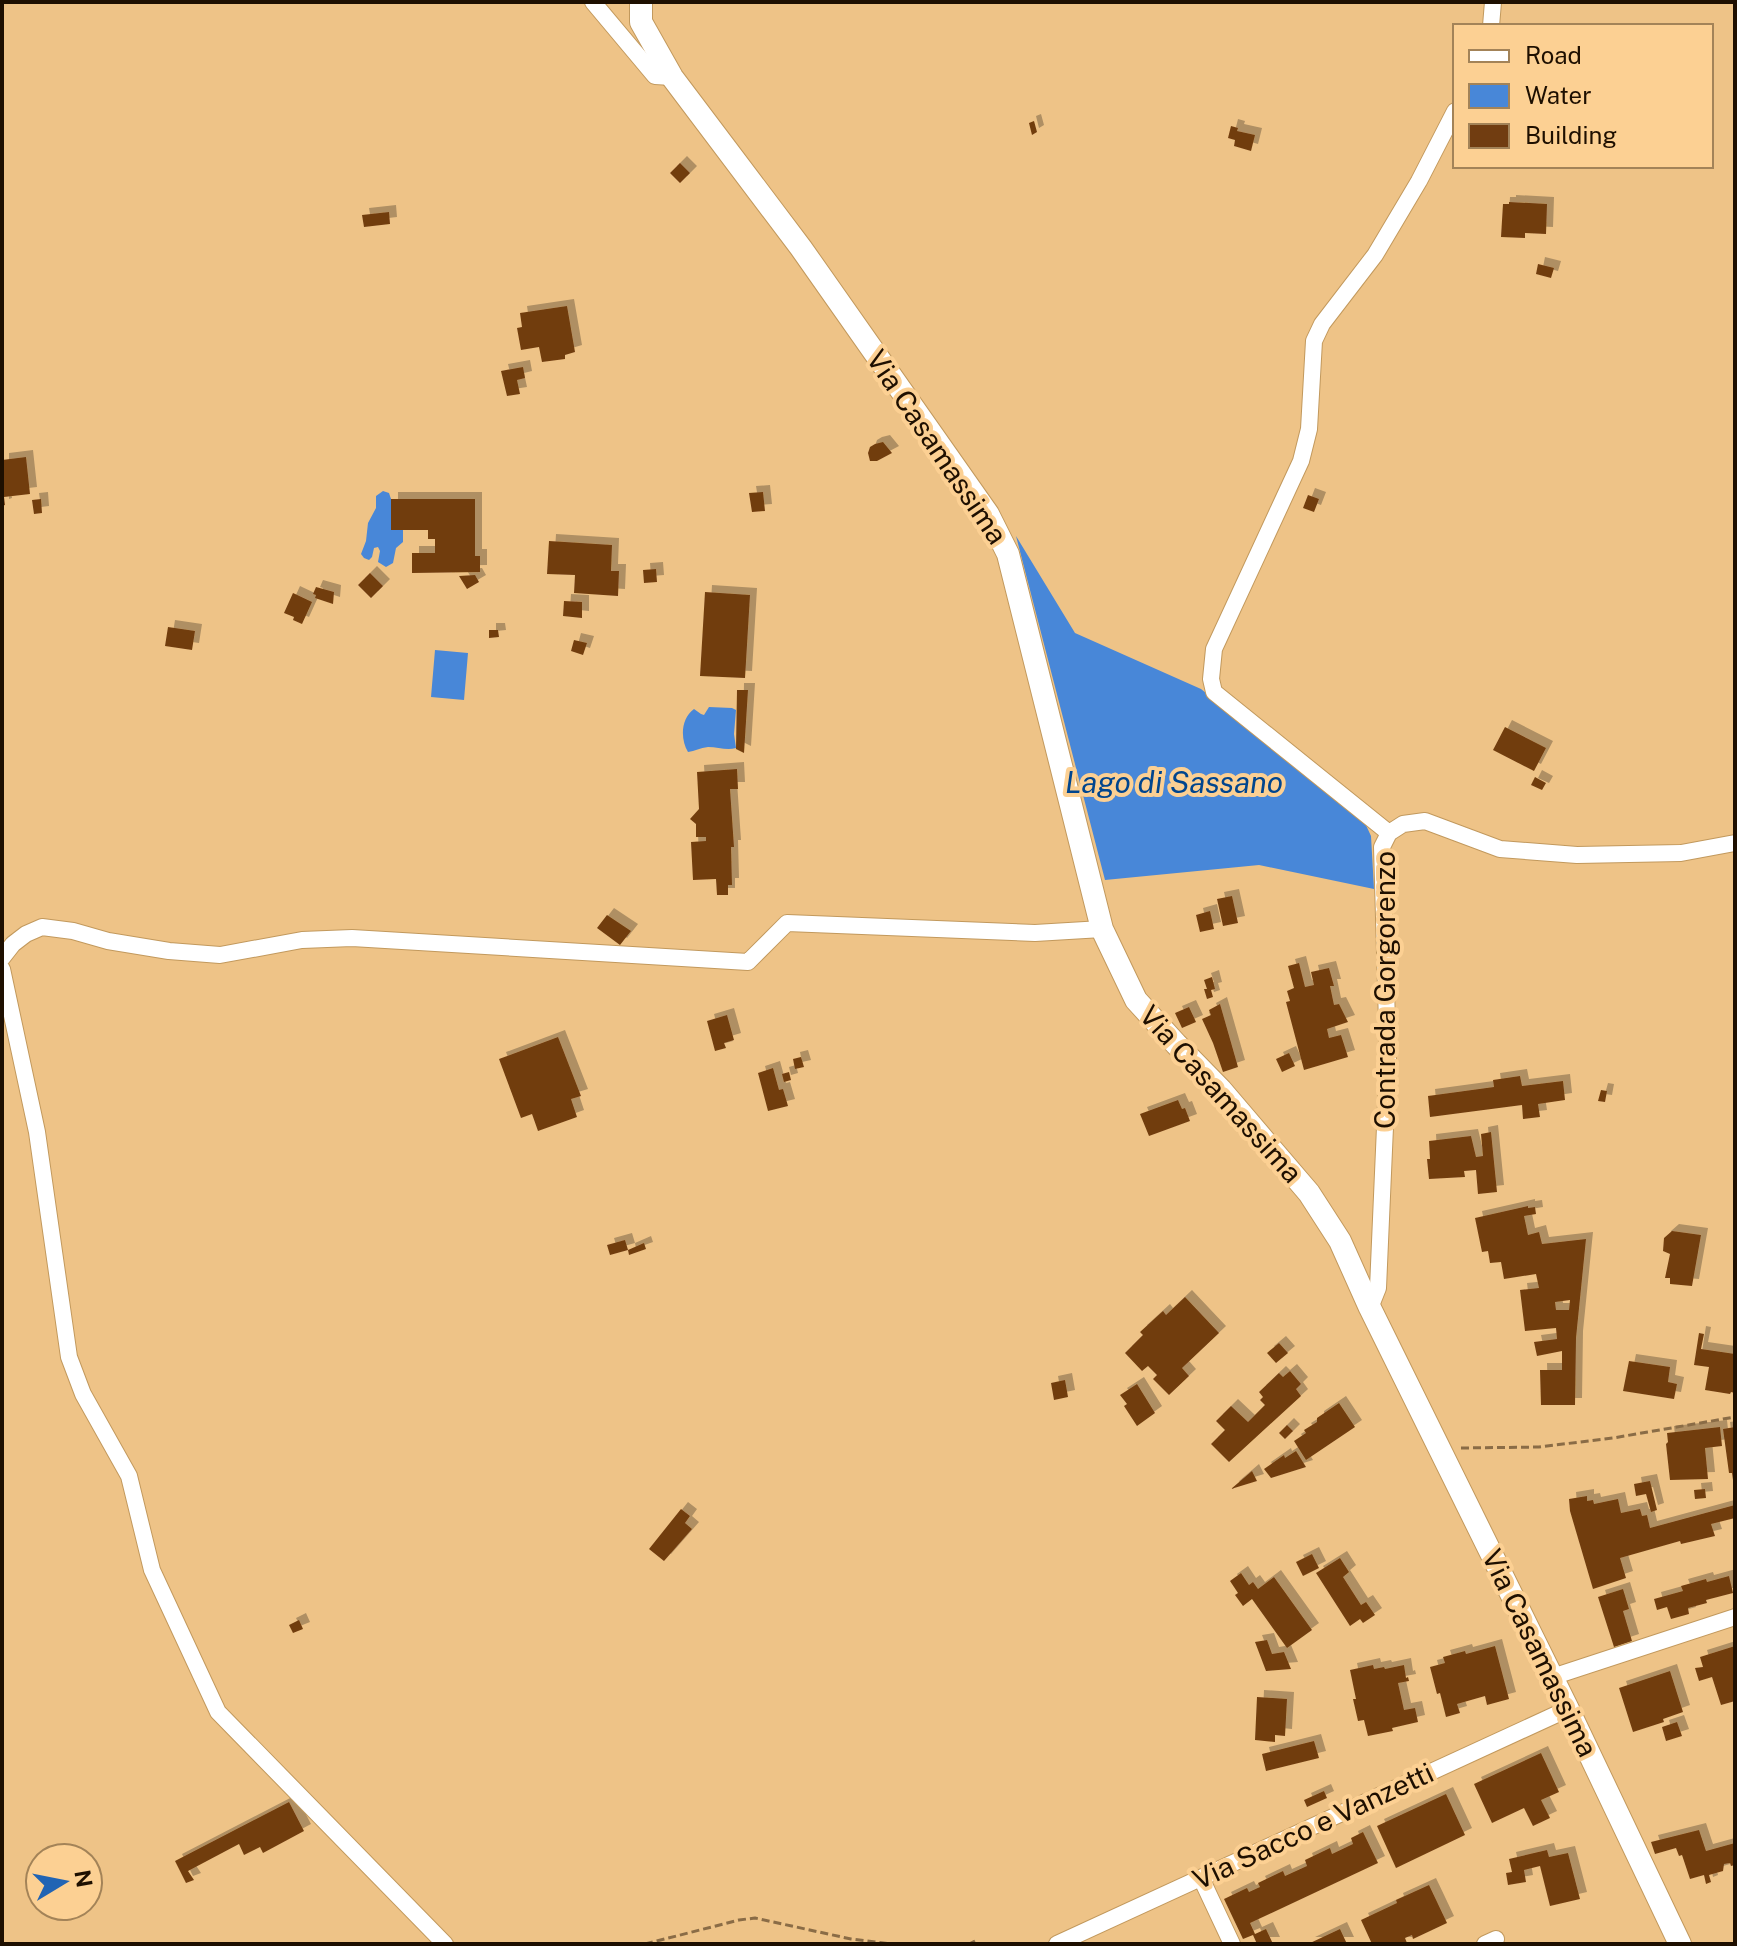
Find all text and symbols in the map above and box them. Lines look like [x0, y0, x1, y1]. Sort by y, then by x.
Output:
legend [1453, 24, 1713, 168]
text: Road [1525, 41, 1582, 69]
text: Water [1525, 81, 1592, 109]
text: Building [1525, 121, 1617, 149]
street label: Via Casamassima [860, 343, 1014, 550]
water label: Lago di Sassano [1065, 764, 1283, 800]
street label: Contrada Gorgorenzo [1368, 851, 1401, 1129]
street label: Via Casamassima [1133, 998, 1310, 1189]
street label: Via Casamassima [1476, 1544, 1605, 1762]
street label: Via Sacco e Vanzetti [1187, 1755, 1438, 1896]
north arrow [24, 1842, 104, 1922]
text: N [69, 1868, 98, 1889]

